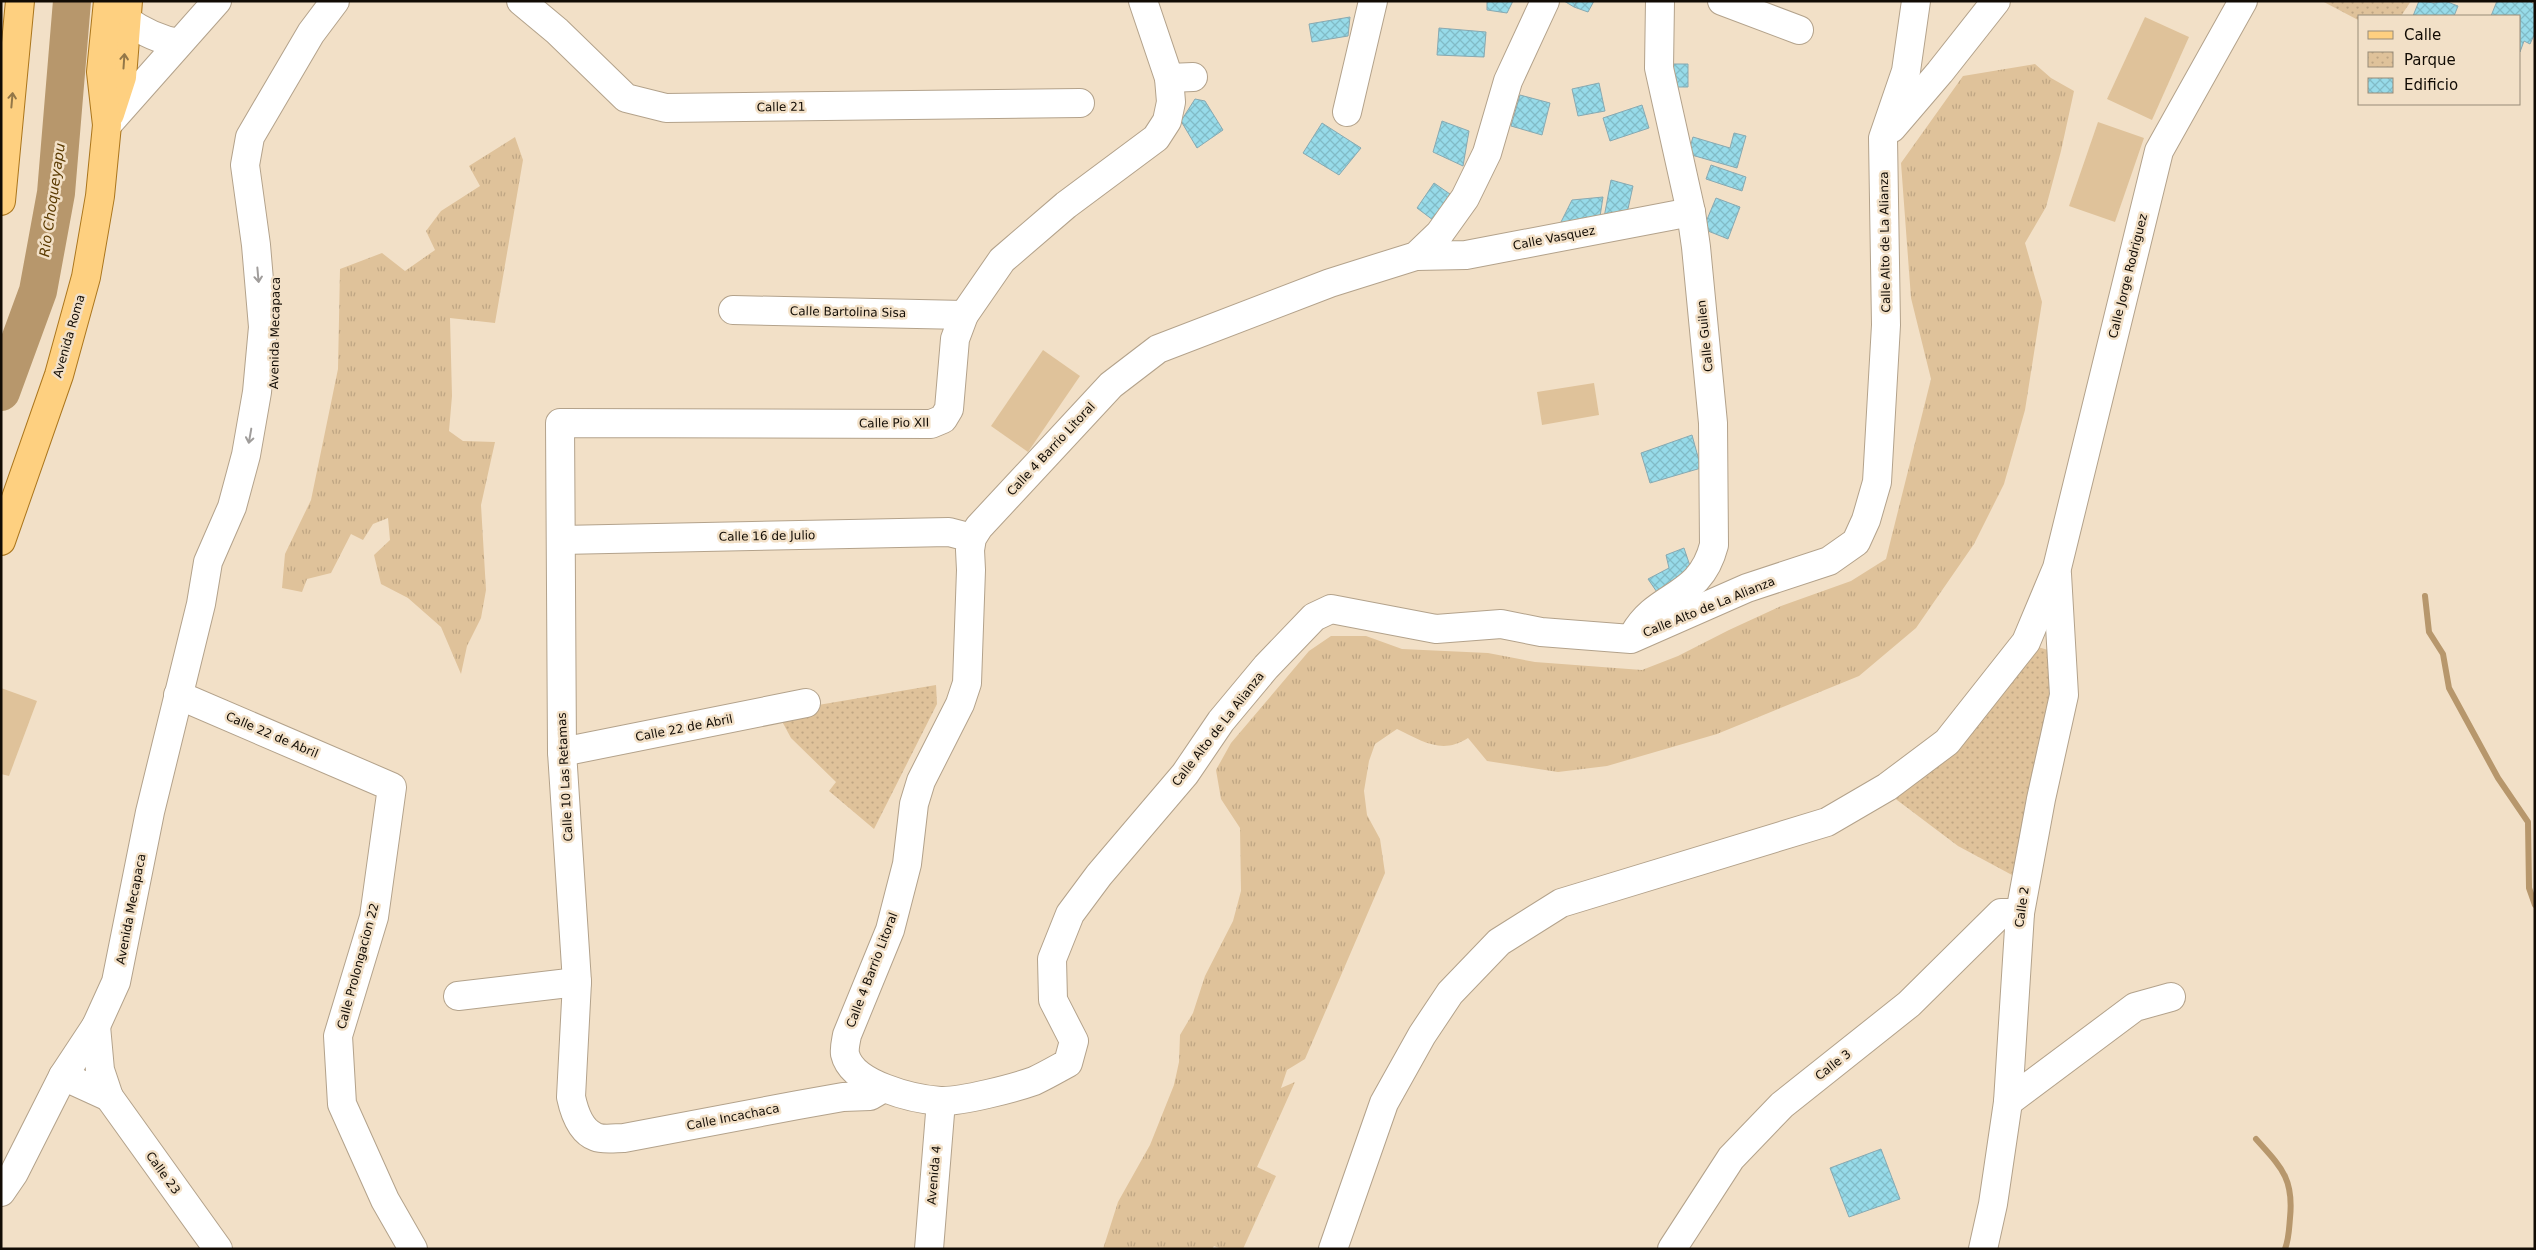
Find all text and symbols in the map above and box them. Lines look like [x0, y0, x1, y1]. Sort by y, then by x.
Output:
legend [2358, 15, 2521, 105]
text: Calle [2404, 26, 2441, 44]
text: Parque [2404, 51, 2456, 69]
one-way arrow [119, 53, 128, 69]
text: Edificio [2404, 76, 2458, 94]
one-way arrow [7, 93, 16, 109]
street label: Calle 21 [756, 100, 806, 114]
water label: Río Choqueyapu [36, 142, 68, 258]
street label: Calle Alto de La Alianza [1877, 171, 1893, 313]
street label: Calle Jorge Rodriguez [2106, 212, 2150, 340]
street label: Calle Vasquez [1512, 223, 1596, 253]
one-way arrow [254, 266, 263, 282]
street label: Avenida Mecapaca [267, 277, 283, 389]
street label: Avenida Roma [50, 293, 88, 379]
street label: Calle Guilen [1694, 299, 1716, 373]
street label: Calle Bartolina Sisa [790, 304, 906, 320]
street label: Calle 4 Barrio Litoral [1004, 399, 1098, 499]
street label: Calle Pio XII [859, 415, 929, 431]
one-way arrow [244, 428, 254, 444]
street label: Calle 16 de Julio [719, 528, 815, 544]
street label: Calle Alto de La Alianza [1641, 574, 1777, 640]
street label: Calle Alto de La Alianza [1169, 669, 1267, 789]
street label: Calle 22 de Abril [224, 709, 320, 761]
street label: Calle 10 Las Retamas [555, 712, 575, 842]
street label: Calle 22 de Abril [634, 712, 734, 744]
street label: Avenida Mecapaca [113, 853, 149, 965]
street label: Calle 2 [2012, 886, 2032, 928]
street label: Calle Prolongacion 22 [334, 901, 382, 1031]
street label: Calle 4 Barrio Litoral [844, 910, 900, 1030]
street label: Calle 3 [1812, 1047, 1854, 1083]
street label: Calle Incachaca [685, 1101, 781, 1133]
street label: Avenida 4 [924, 1145, 944, 1205]
street label: Calle 23 [143, 1149, 183, 1197]

